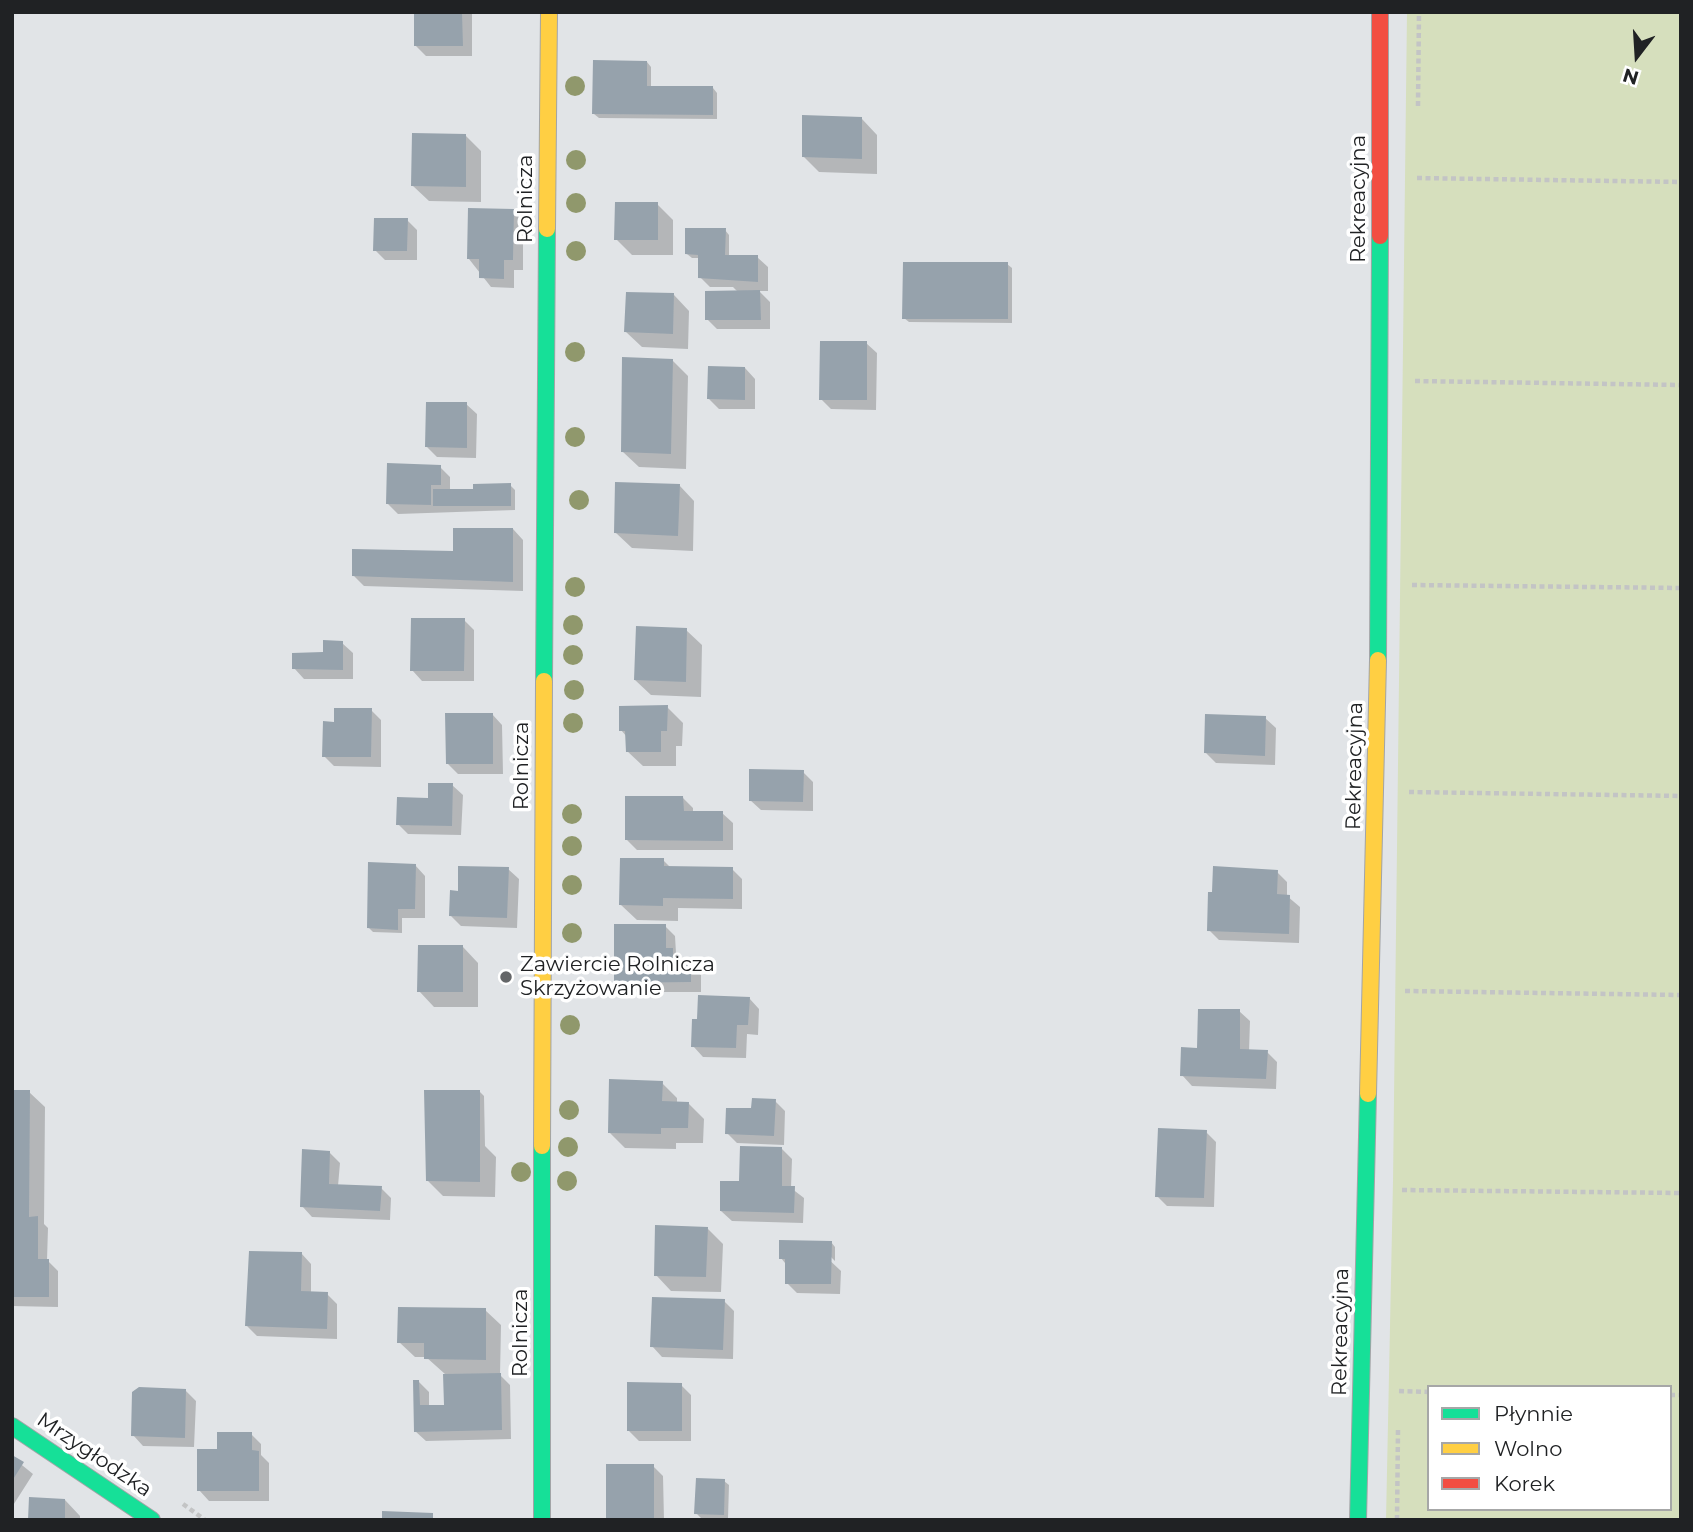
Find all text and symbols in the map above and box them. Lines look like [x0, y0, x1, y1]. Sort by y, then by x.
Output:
north arrow [1602, 21, 1672, 91]
text: N [1620, 63, 1641, 90]
street label: Rekreacyjna [1346, 135, 1372, 263]
street label: Rolnicza [513, 155, 539, 243]
street label: Rekreacyjna [1341, 702, 1369, 830]
street label: Rolnicza [509, 722, 535, 810]
place label: Zawiercie Rolnicza Skrzyżowanie [520, 952, 715, 1002]
marker: Zawiercie Rolnicza Skrzyżowanie [498, 969, 514, 985]
street label: Rekreacyjna [1327, 1268, 1355, 1396]
street label: Rolnicza [508, 1289, 534, 1377]
legend [1427, 1385, 1672, 1511]
text: Płynnie [1494, 1401, 1573, 1426]
street label: Mrzygłodzka [32, 1407, 156, 1503]
text: Wolno [1494, 1436, 1562, 1461]
text: Korek [1494, 1471, 1555, 1496]

